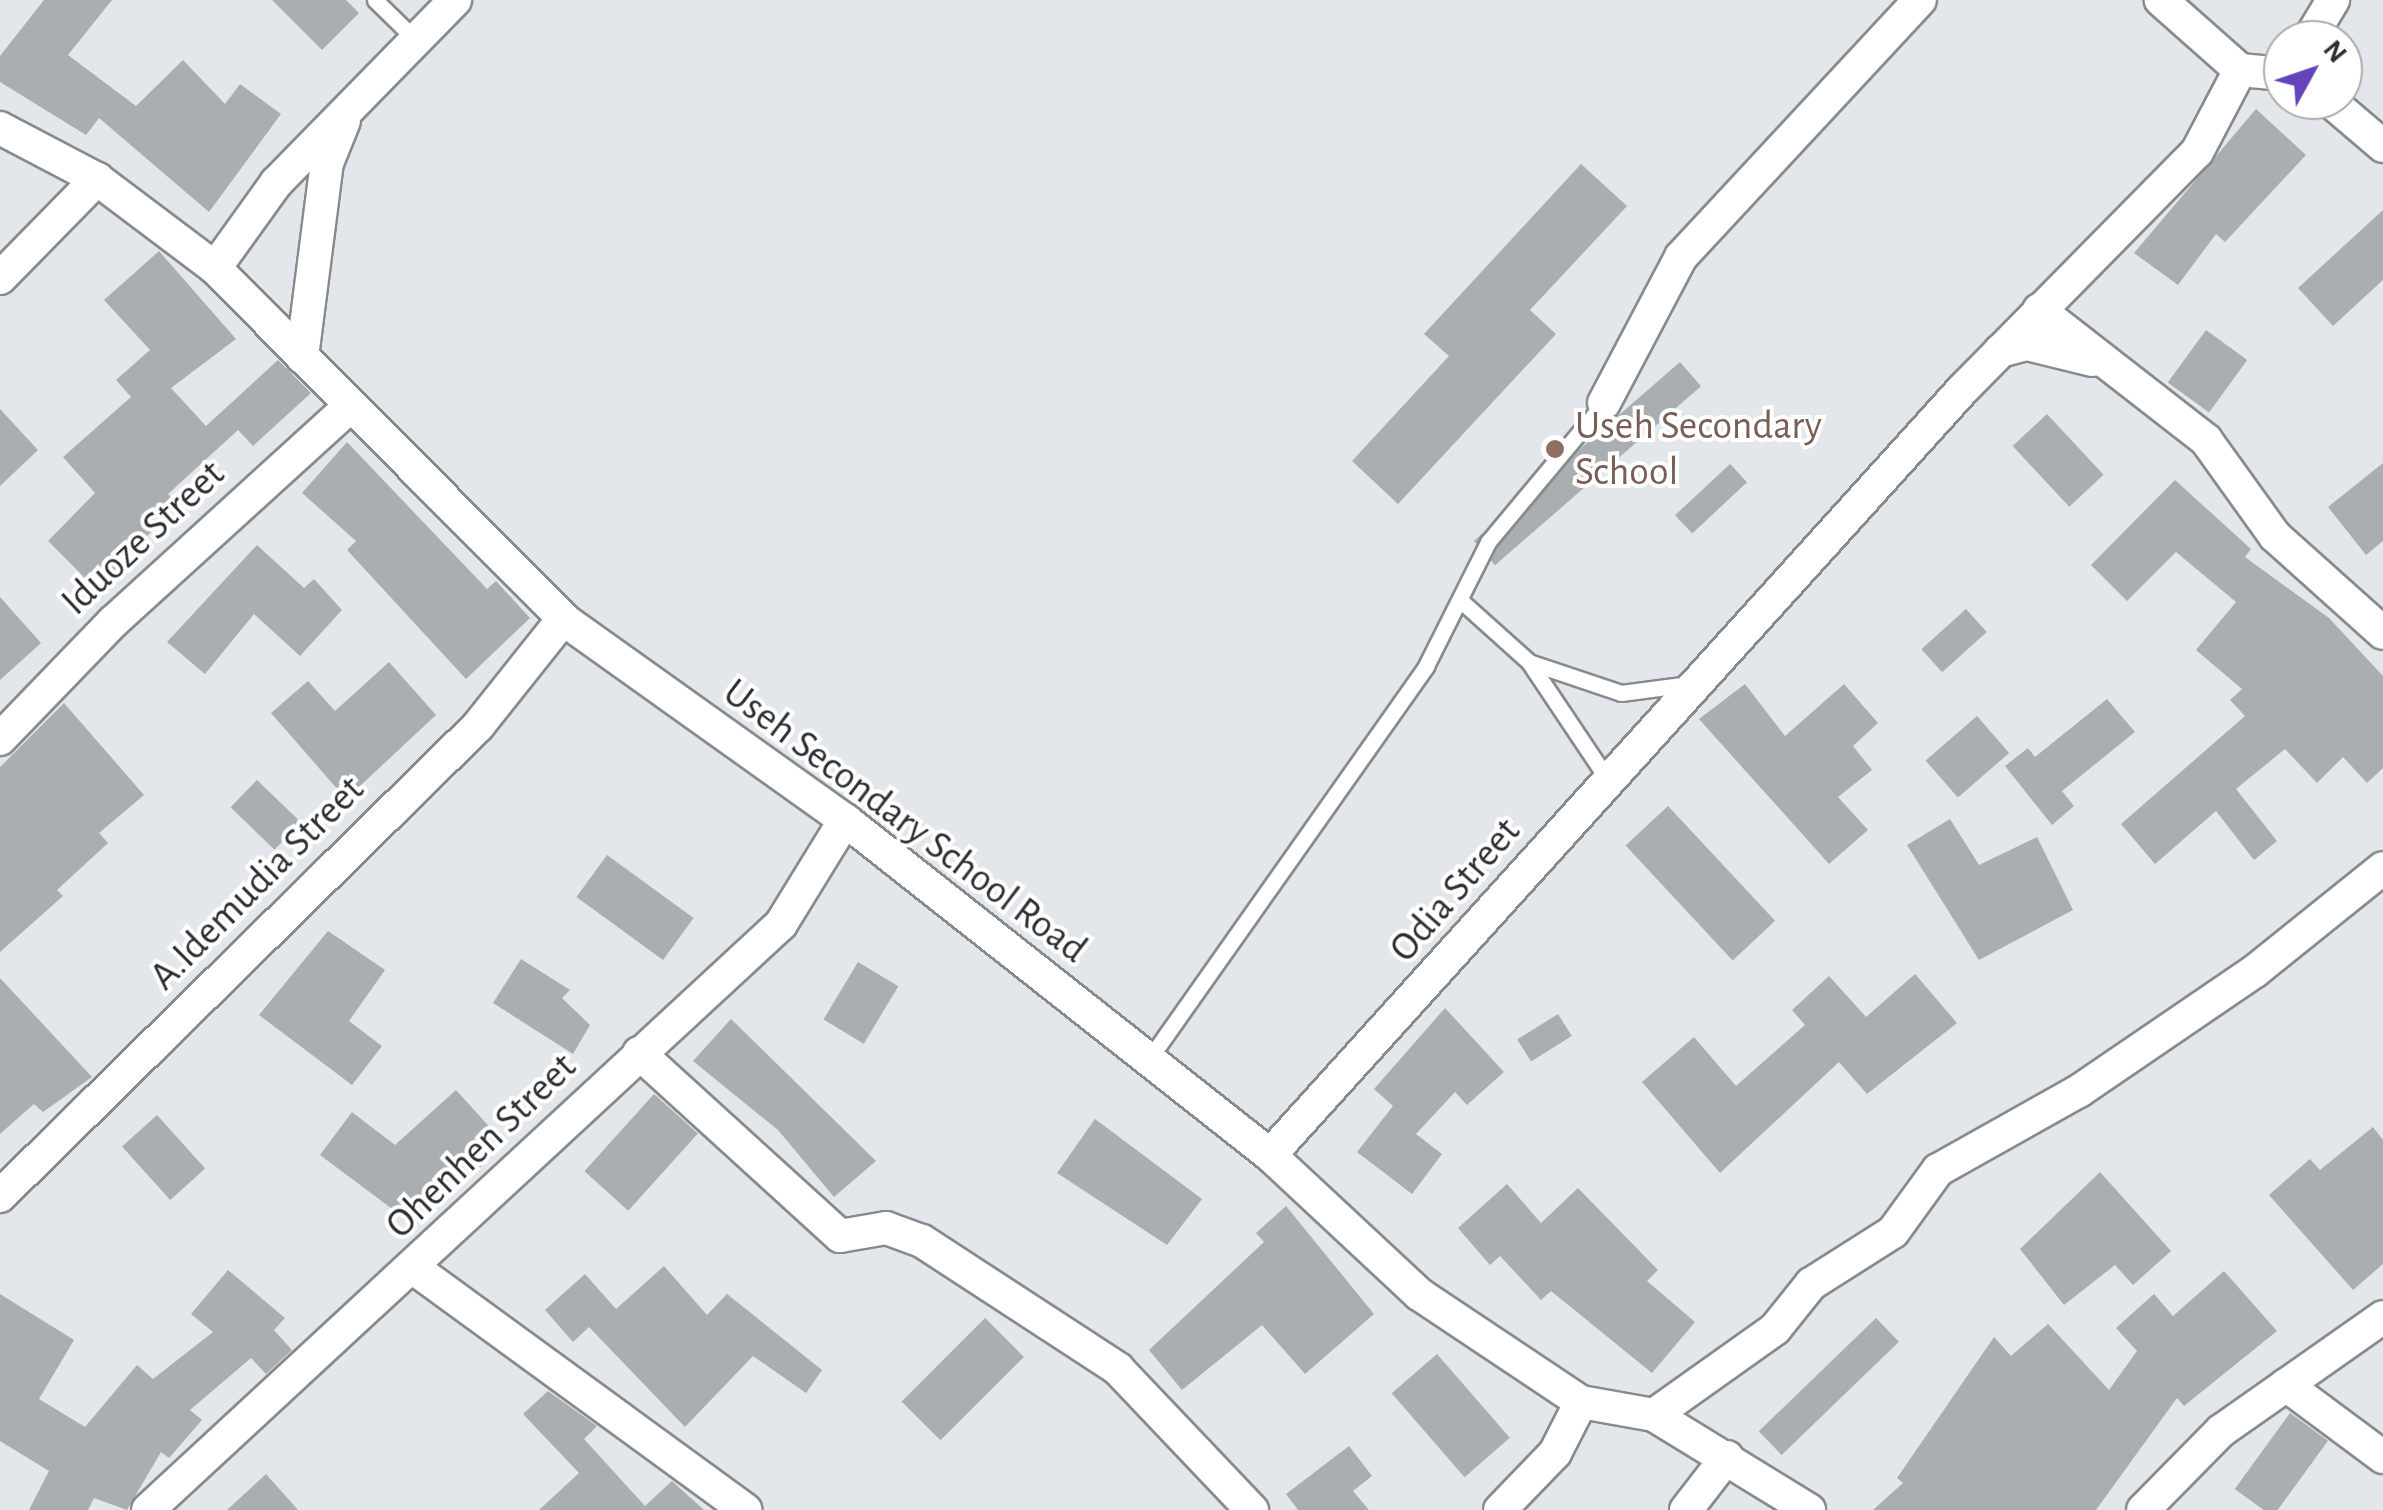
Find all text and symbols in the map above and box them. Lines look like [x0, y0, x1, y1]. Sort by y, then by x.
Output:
north arrow [2263, 20, 2363, 120]
text: N [2317, 36, 2351, 68]
place label: Useh Secondary School [1575, 402, 1822, 496]
marker: Useh Secondary School [1544, 438, 1566, 460]
street label: Iduoze Street [52, 450, 234, 626]
street label: Useh Secondary School Road [714, 669, 1096, 973]
street label: A.Idemudia Street [140, 766, 374, 1000]
street label: Odia Street [1379, 808, 1531, 972]
street label: Ohenhen Street [376, 1043, 586, 1249]

